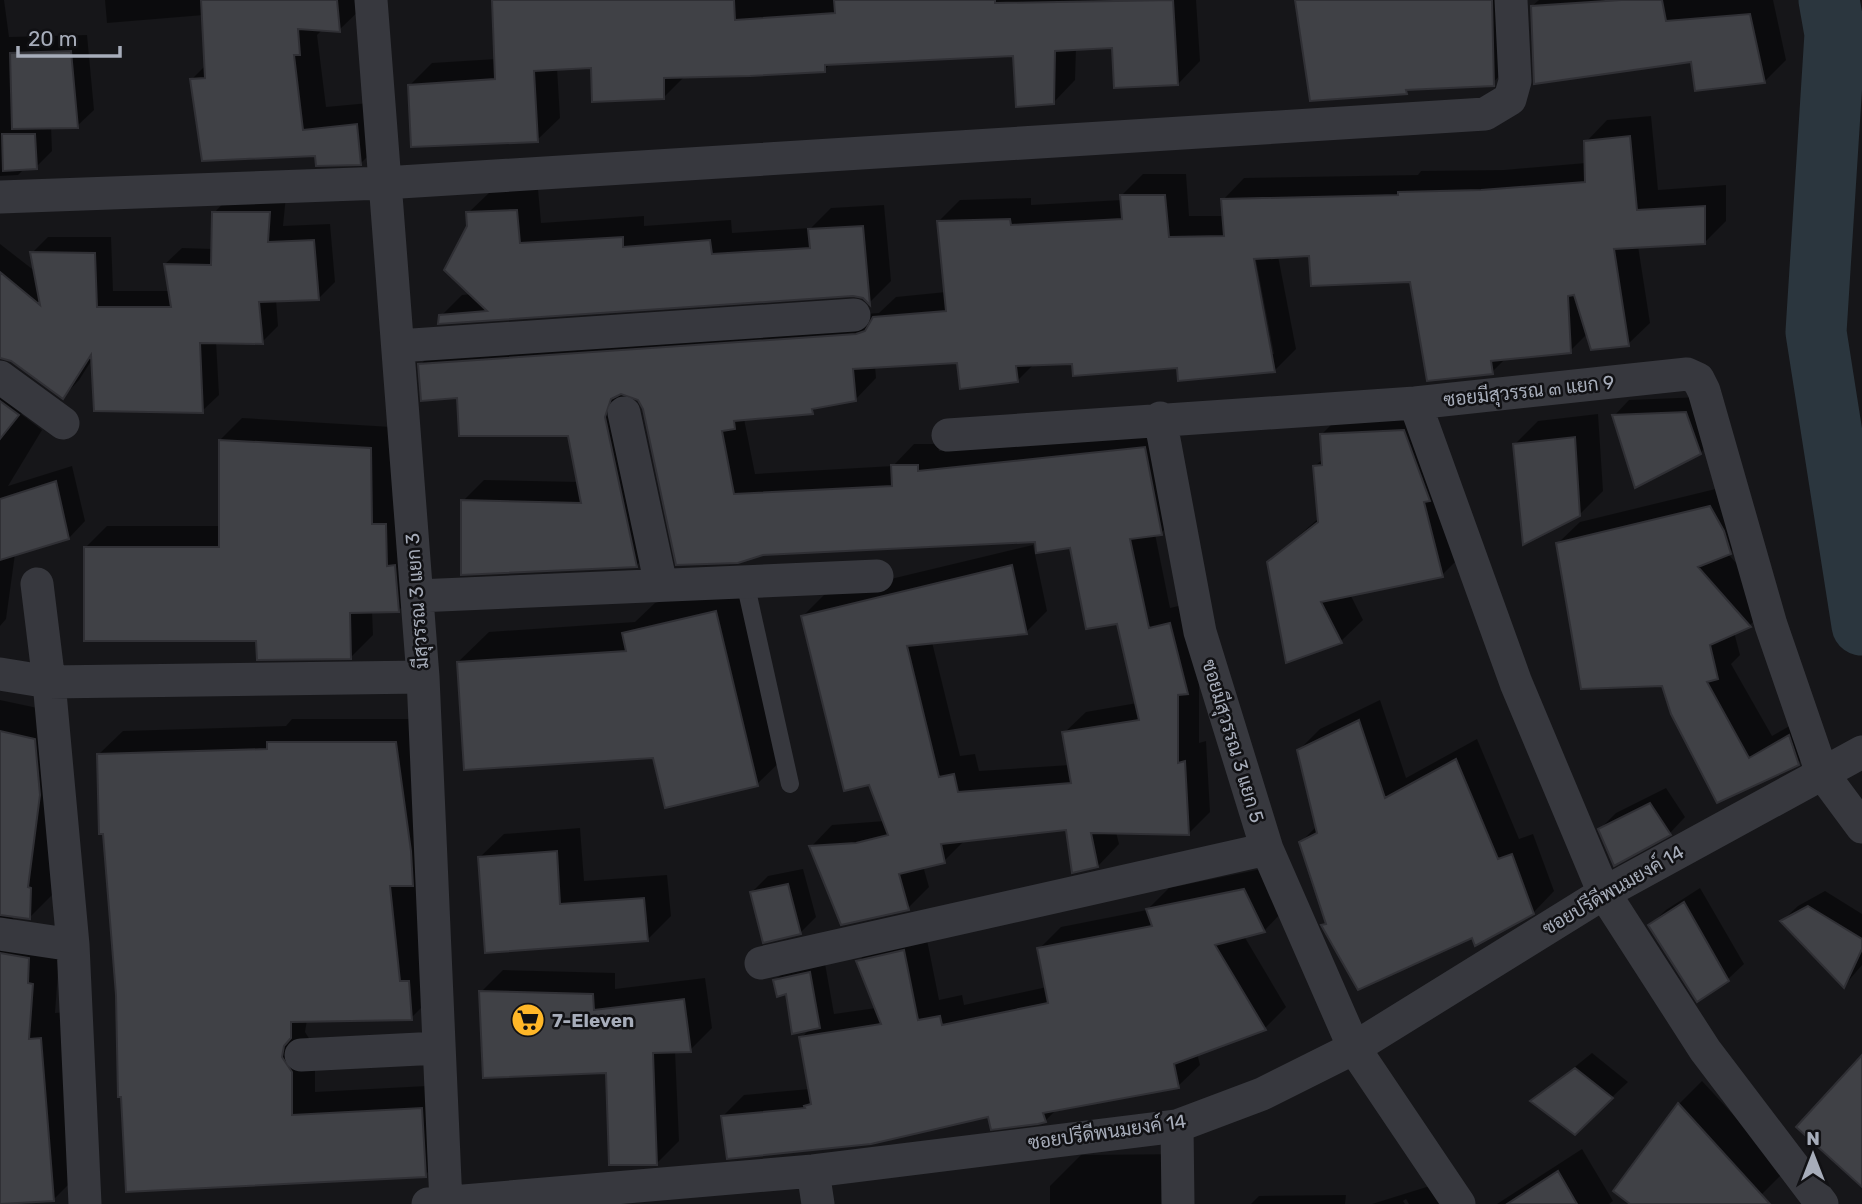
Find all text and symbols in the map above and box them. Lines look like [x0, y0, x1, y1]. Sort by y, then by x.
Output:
scale bar [18, 14, 119, 58]
text: 20 m [28, 26, 77, 51]
street label: ซอยมีสุวรรณ ๓ แยก 9 [1442, 370, 1616, 412]
street label: มีสุวรรณ 3 แยก 3 [400, 532, 434, 670]
street label: ซอยมีสุวรรณ 3 แยก 5 [1196, 656, 1270, 826]
street label: ซอยปรีดีพนมยงค์ 14 [1538, 839, 1688, 940]
supermarket icon: 7-Eleven [509, 1001, 547, 1039]
place label: 7-Eleven [552, 1009, 634, 1032]
street label: ซอยปรีดีพนมยงค์ 14 [1026, 1108, 1188, 1154]
north arrow [1778, 1120, 1848, 1190]
text: N [1806, 1127, 1820, 1150]

